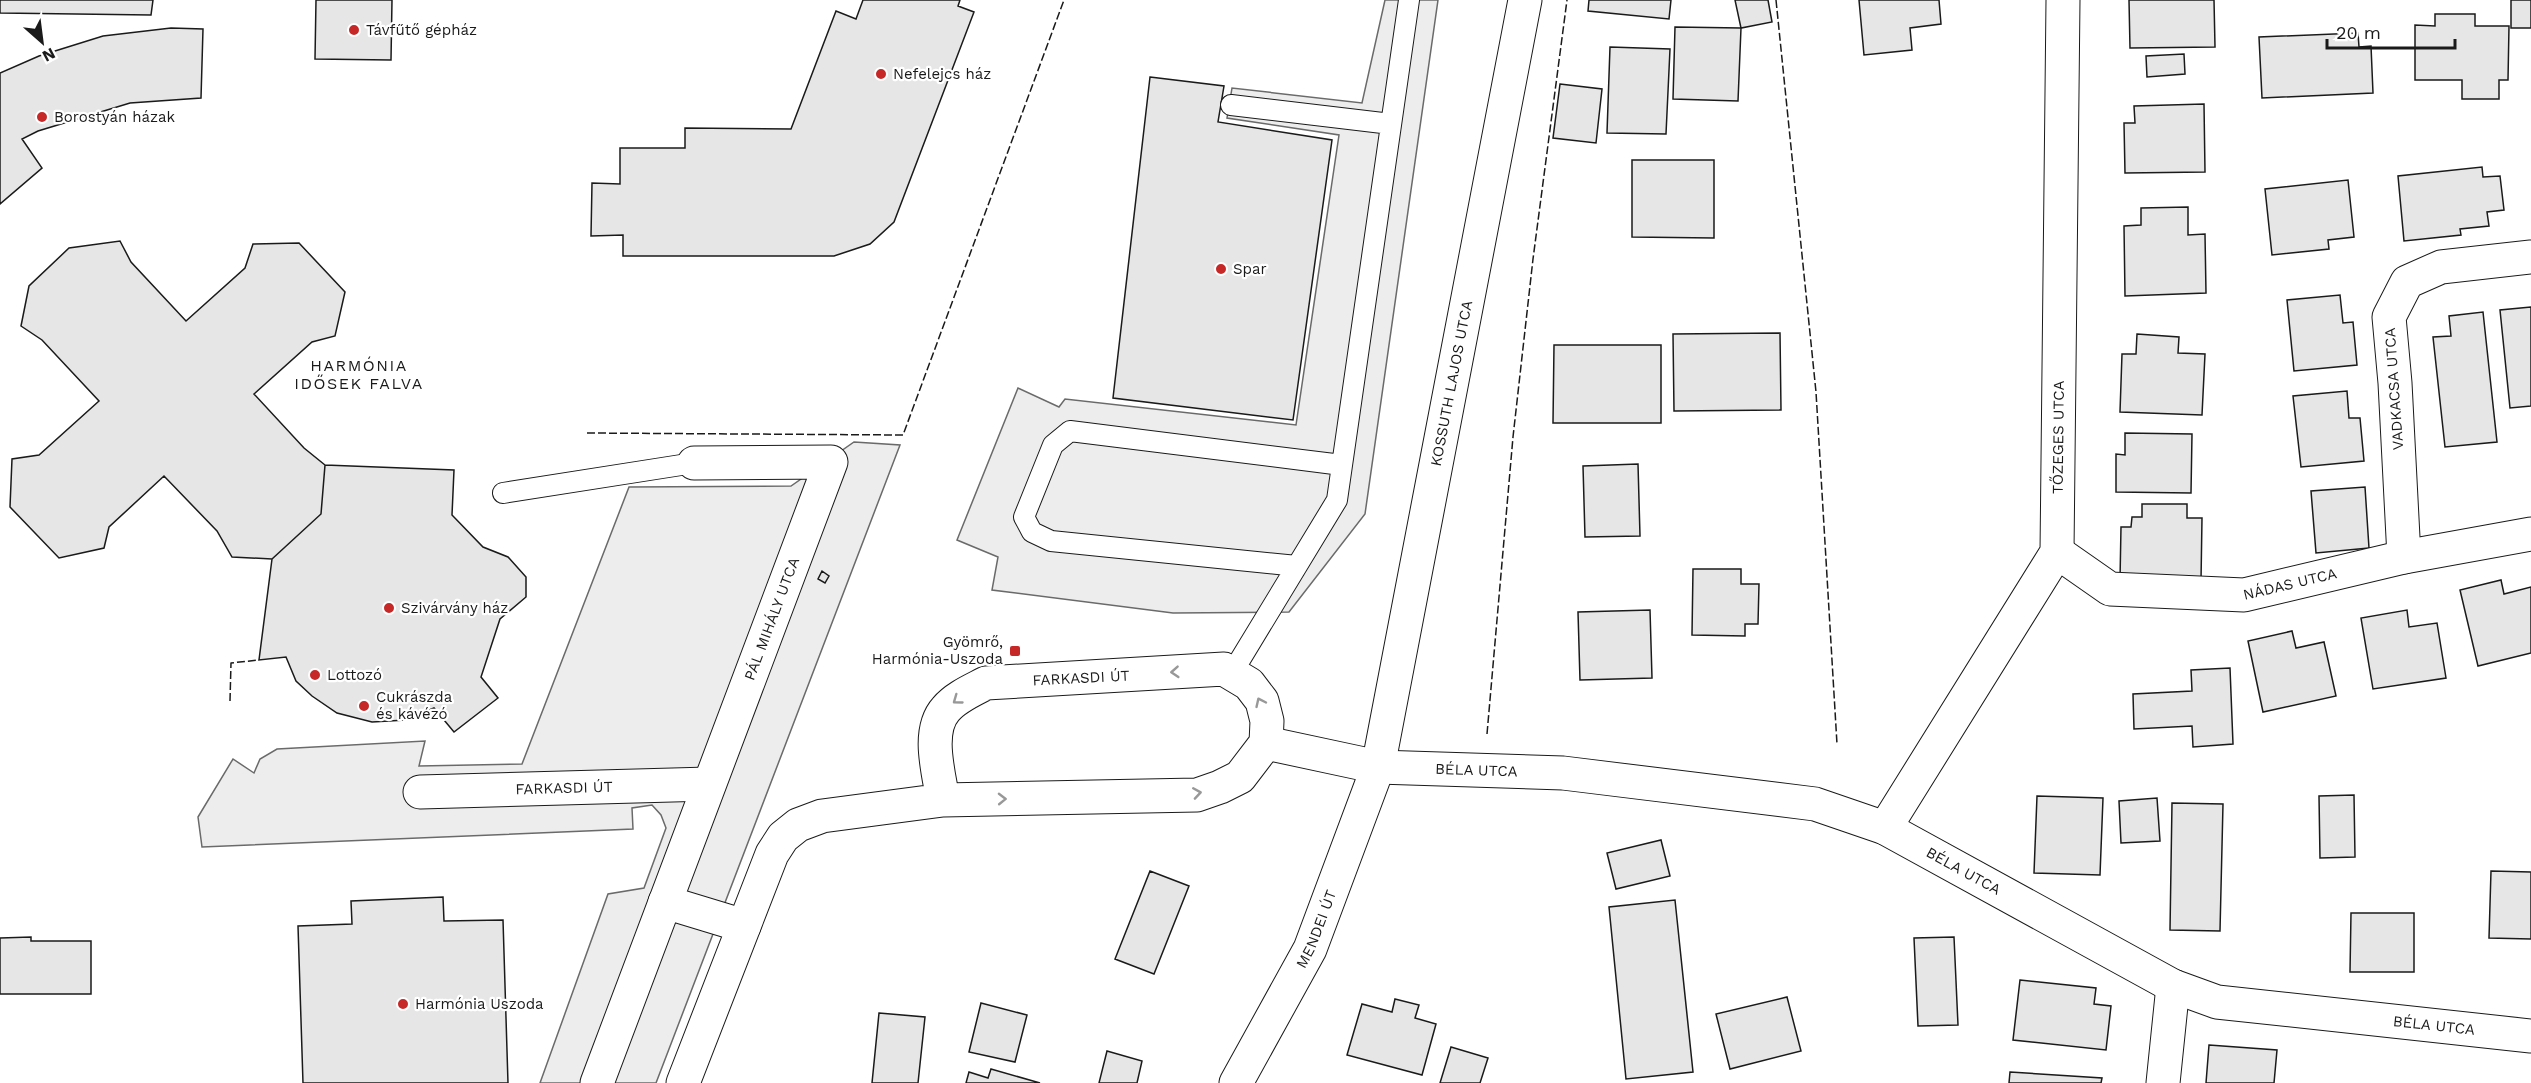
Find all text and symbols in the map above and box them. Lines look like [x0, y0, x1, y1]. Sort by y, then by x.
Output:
north arrow [12, 12, 72, 72]
scale bar [2327, 12, 2454, 50]
place label: Távfűtő gépház [366, 21, 477, 39]
text: 20 m [2336, 22, 2381, 43]
marker: Távfűtő gépház [347, 23, 361, 37]
text: N [39, 44, 59, 66]
place label: Nefelejcs ház [893, 65, 991, 83]
marker: Nefelejcs ház [874, 67, 888, 81]
place label: Borostyán házak [54, 108, 176, 126]
marker: Borostyán házak [35, 110, 49, 124]
place label: Spar [1233, 260, 1267, 278]
marker: Spar [1214, 262, 1228, 276]
street label: KOSSUTH LAJOS UTCA [1427, 299, 1476, 468]
street label: VADKACSA UTCA [2381, 327, 2407, 451]
district label: HARMÓNIA IDŐSEK FALVA [294, 356, 424, 393]
street label: TŐZEGES UTCA [2048, 380, 2068, 494]
street label: PÁL MIHÁLY UTCA [741, 555, 803, 683]
street label: NÁDAS UTCA [2241, 564, 2339, 604]
place label: Szivárvány ház [401, 599, 508, 617]
marker: Szivárvány ház [382, 601, 396, 615]
place label: Gyömrő, Harmónia-Uszoda [872, 633, 1003, 668]
marker: Gyömrő, Harmónia-Uszoda [1008, 644, 1022, 658]
place label: Lottozó [327, 666, 382, 684]
street label: FARKASDI ÚT [1032, 666, 1130, 690]
one-way arrow [1170, 666, 1179, 679]
marker: Lottozó [308, 668, 322, 682]
place label: Cukrászda és kávézó [376, 688, 453, 723]
one-way arrow [953, 693, 964, 704]
one-way arrow [1256, 698, 1268, 709]
marker: Cukrászda és kávézó [357, 699, 371, 713]
street label: BÉLA UTCA [1435, 760, 1518, 781]
street label: FARKASDI ÚT [515, 778, 613, 798]
one-way arrow [1192, 788, 1201, 800]
one-way arrow [997, 793, 1006, 805]
street label: BÉLA UTCA [1923, 843, 2004, 899]
street label: MENDEI ÚT [1292, 887, 1340, 971]
place label: Harmónia Uszoda [415, 995, 544, 1013]
marker: Harmónia Uszoda [396, 997, 410, 1011]
street label: BÉLA UTCA [2392, 1012, 2476, 1039]

